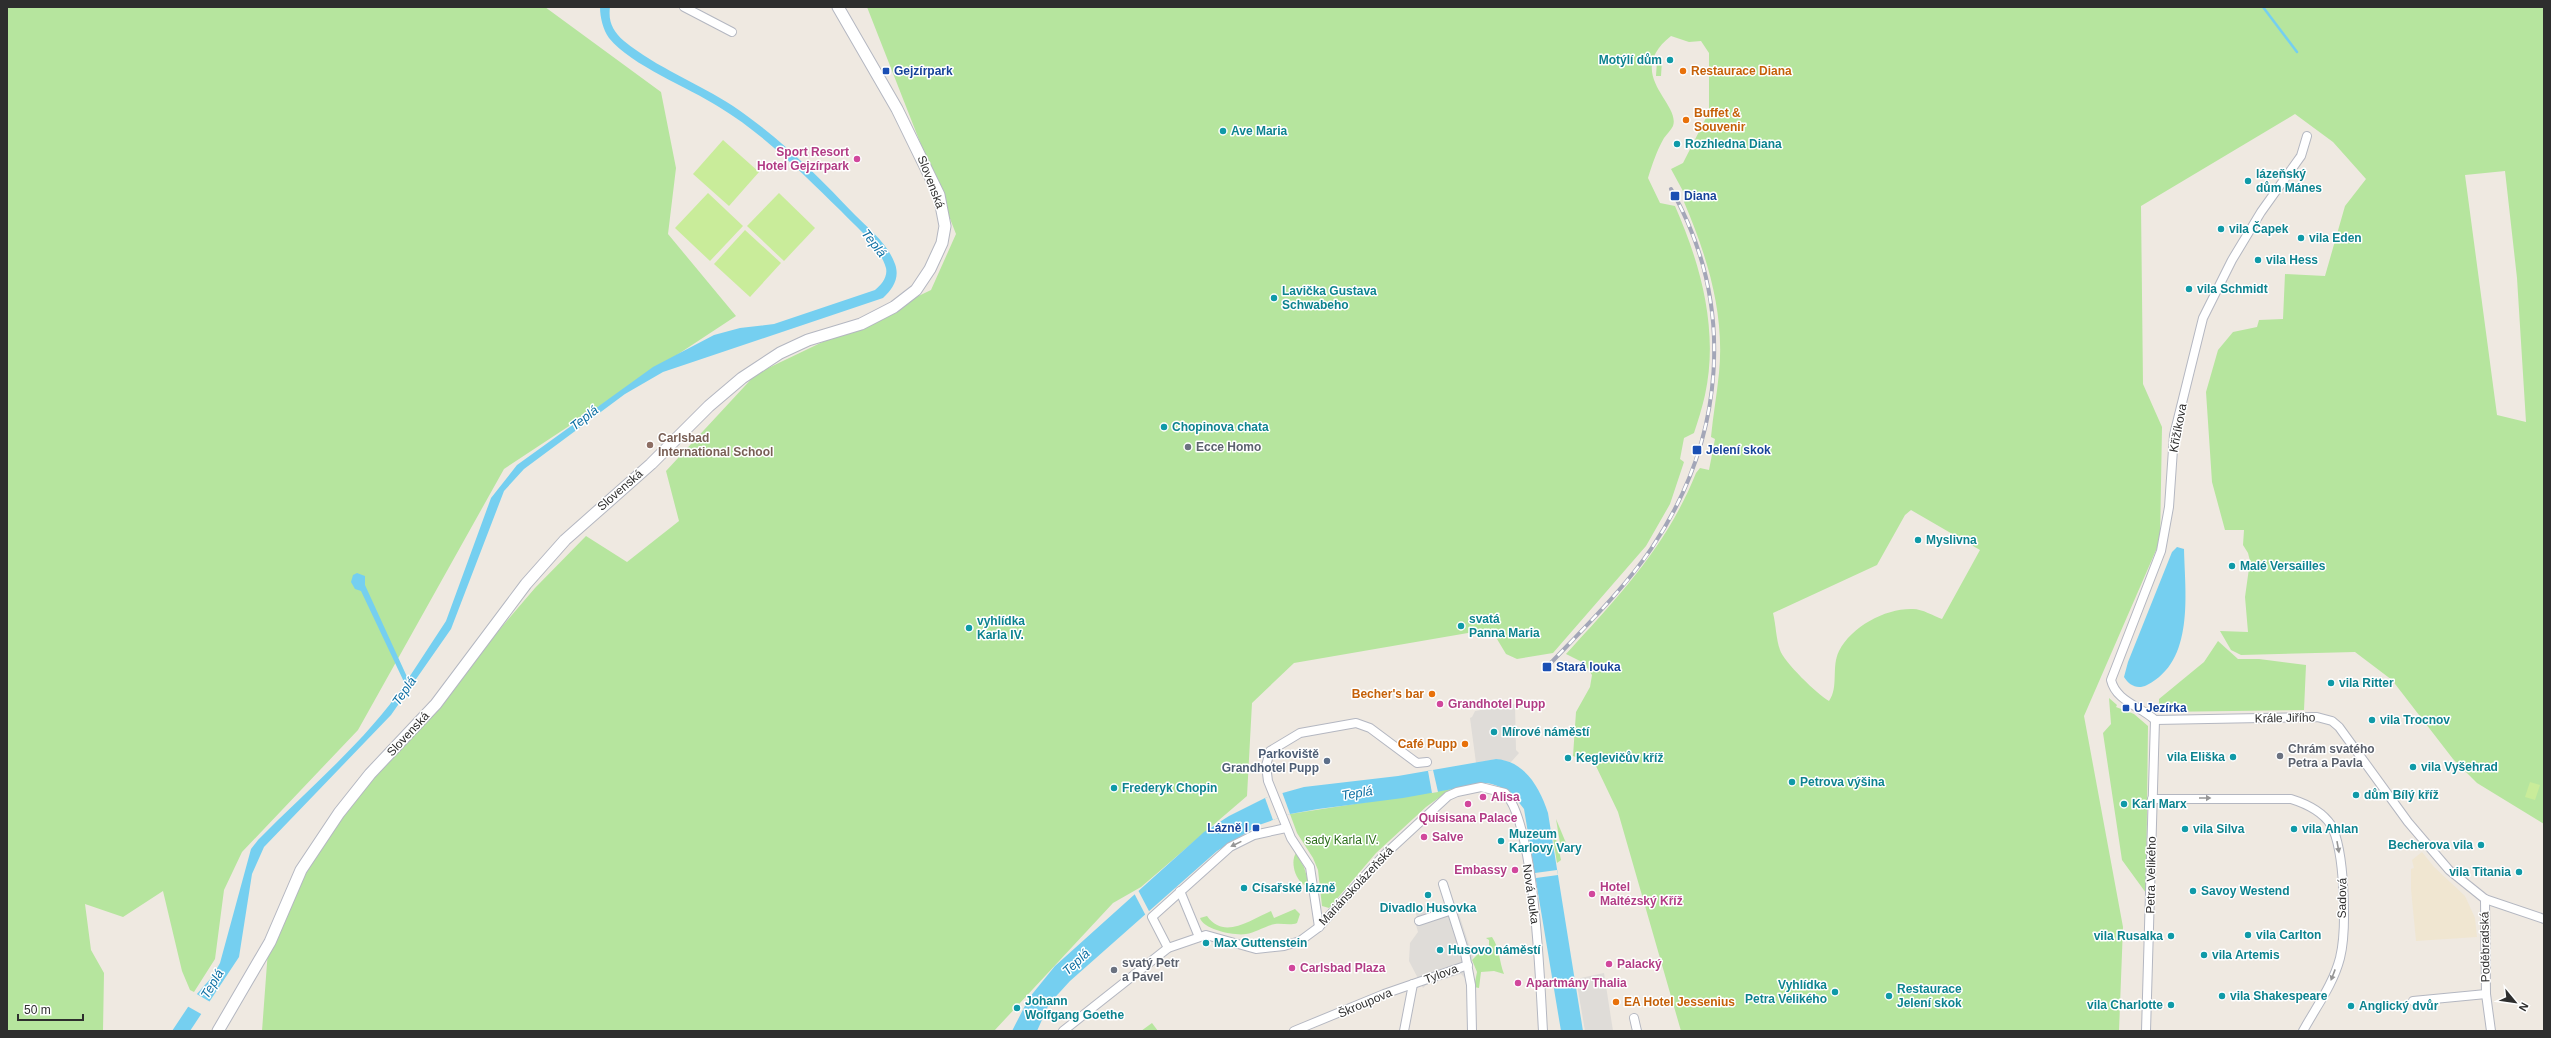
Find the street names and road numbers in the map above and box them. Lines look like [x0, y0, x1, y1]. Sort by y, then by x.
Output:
street label: Slovenská [915, 154, 948, 211]
street label: Křižíkova [2166, 402, 2190, 454]
street label: Slovenská [595, 466, 646, 513]
street label: Slovenská [384, 709, 432, 759]
street label: Krále Jiřího [2255, 710, 2316, 726]
street label: Petra Velikého [2143, 836, 2159, 914]
street label: Mariánskolázeňská [1316, 843, 1396, 928]
street label: Nová louka [1520, 863, 1542, 925]
street label: Sadová [2335, 877, 2349, 918]
street label: Poděbradská [2477, 911, 2493, 982]
street label: Tylova [1422, 961, 1460, 987]
street label: Škroupova [1335, 984, 1394, 1021]

